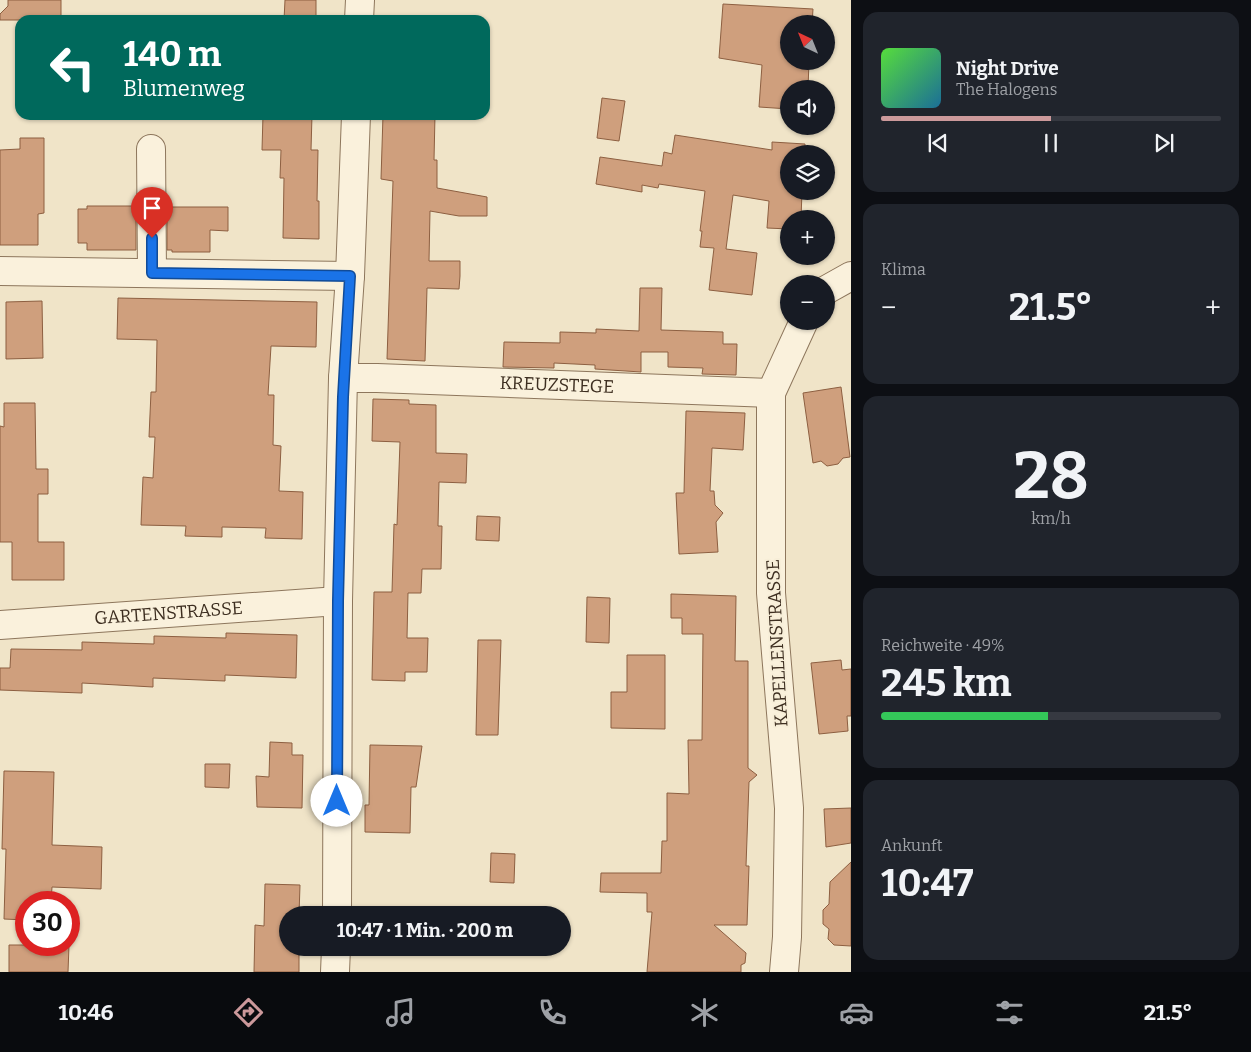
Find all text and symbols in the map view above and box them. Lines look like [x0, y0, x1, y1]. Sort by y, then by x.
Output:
north arrow [780, 15, 835, 70]
map controls [780, 15, 835, 330]
text: 140 m [123, 33, 221, 75]
icon: left [40, 35, 105, 100]
text: Night Drive [956, 57, 1059, 80]
text: Blumenweg [123, 75, 245, 102]
button: sound [780, 80, 835, 135]
text: The Halogens [956, 80, 1057, 99]
icon: previous [924, 129, 952, 157]
icon: pause [1037, 129, 1065, 157]
icon: next [1150, 129, 1178, 157]
button: layers [780, 145, 835, 200]
pin [131, 187, 173, 238]
icon: arrive [138, 194, 166, 222]
button: + [780, 210, 835, 265]
text: Klima [881, 260, 926, 279]
button: − [780, 275, 835, 330]
text: 21.5° [1009, 284, 1093, 330]
text: − [881, 291, 896, 324]
text: + [1205, 291, 1221, 324]
street label: KREUZSTEGE [499, 372, 615, 398]
text: 28 [1013, 437, 1089, 515]
text: km/h [1031, 509, 1071, 528]
street label: KAPELLENSTRASSE [762, 559, 792, 727]
street label: GARTENSTRASSE [94, 597, 244, 629]
text: Reichweite · 49% [881, 636, 1005, 655]
text: 245 km [881, 660, 1011, 706]
position arrow [310, 774, 362, 826]
text: Ankunft [881, 836, 943, 855]
text: 10:47 [881, 860, 974, 906]
speed limit sign: 30 [15, 891, 80, 956]
text: 10:47 · 1 Min. · 200 m [337, 919, 513, 942]
icon: directions [231, 995, 266, 1030]
icon: music [383, 995, 418, 1030]
icon: phone [535, 995, 570, 1030]
icon: climate [687, 995, 722, 1030]
icon: car [839, 995, 874, 1030]
icon: filters [992, 995, 1027, 1030]
text: 10:46 [59, 999, 114, 1026]
text: 21.5° [1144, 999, 1192, 1026]

